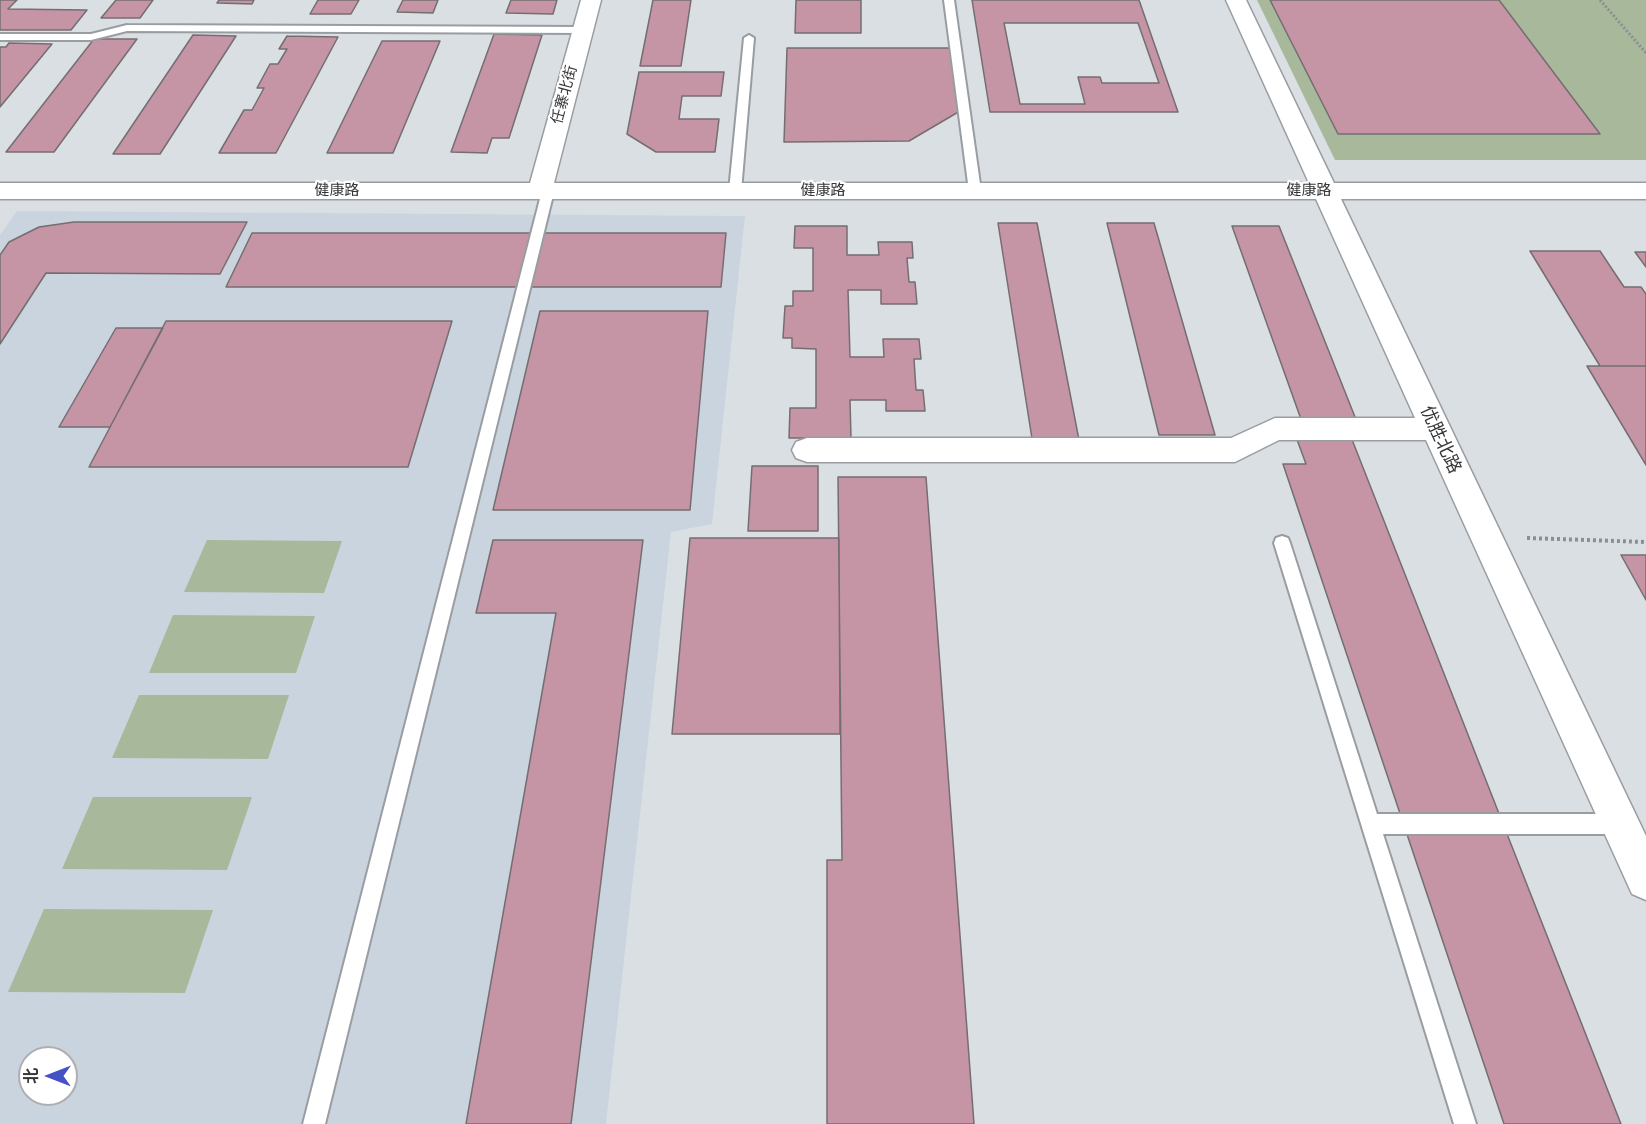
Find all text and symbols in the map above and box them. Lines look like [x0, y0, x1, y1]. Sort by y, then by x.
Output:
street label: 任寨北街 [549, 64, 581, 126]
street label: 健康路 [315, 182, 359, 200]
street label: 健康路 [801, 182, 845, 200]
street label: 健康路 [1287, 182, 1331, 200]
street label: 优胜北路 [1415, 403, 1465, 477]
north arrow [18, 1046, 78, 1106]
text: 北 [22, 1068, 42, 1084]

